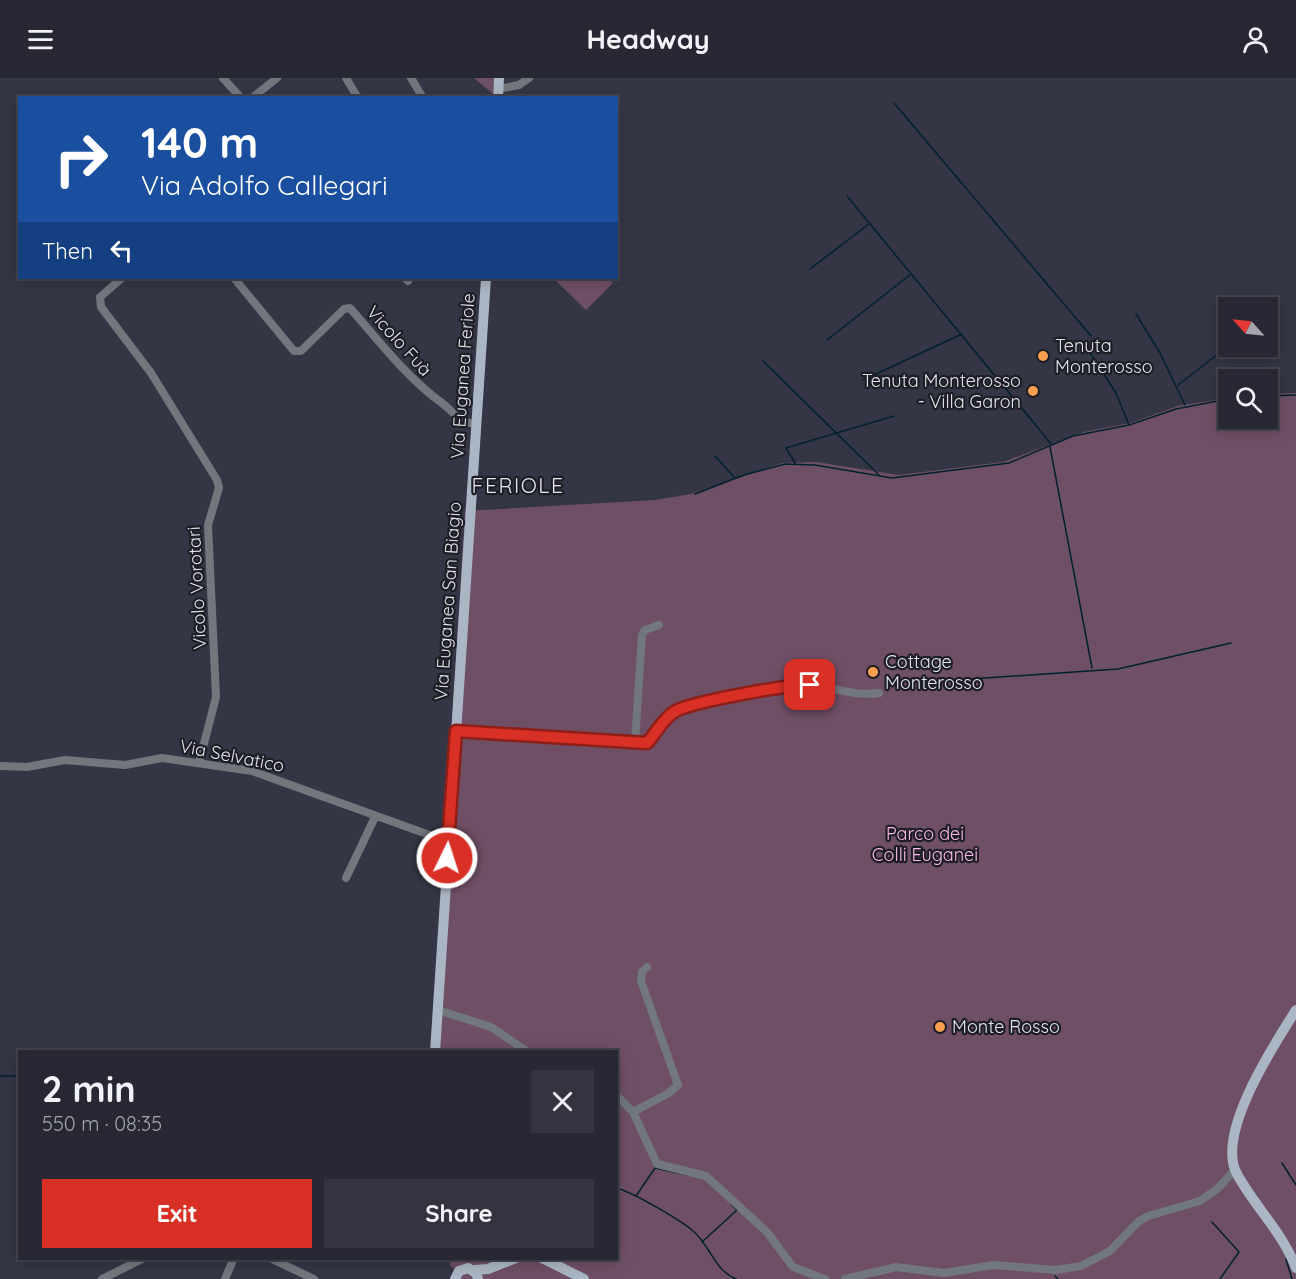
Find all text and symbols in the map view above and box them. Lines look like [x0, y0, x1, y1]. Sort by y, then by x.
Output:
text: Headway [586, 22, 710, 56]
icon: menu [24, 23, 57, 56]
icon: person [1239, 23, 1272, 56]
text: 140 m [141, 116, 258, 169]
icon: right [42, 120, 120, 198]
text: Via Adolfo Callegari [141, 168, 388, 202]
icon: left [105, 234, 138, 267]
text: Then [42, 237, 93, 265]
street label: Via Euganea Feriole [445, 292, 480, 460]
north arrow [1218, 297, 1278, 357]
map controls [1218, 297, 1278, 429]
street label: Vicolo Fuà [362, 301, 437, 381]
place label: Tenuta Monterosso [1055, 334, 1153, 378]
marker: Tenuta Monterosso [1036, 349, 1050, 363]
place label: Tenuta Monterosso - Villa Garon [862, 369, 1021, 413]
button: search [1218, 369, 1278, 429]
marker: Tenuta Monterosso - Villa Garon [1026, 384, 1040, 398]
district label: FERIOLE [472, 472, 564, 498]
street label: Via Euganea San Biagio [429, 501, 466, 701]
street label: Vicolo Vorotari [182, 526, 211, 650]
place label: Cottage Monterosso [885, 650, 983, 694]
pin [784, 659, 835, 710]
marker: Cottage Monterosso [866, 665, 880, 679]
icon: arrive [793, 668, 826, 701]
street label: Via Selvatico [178, 734, 286, 777]
park label: Parco dei Colli Euganei [872, 822, 978, 866]
position arrow [415, 826, 479, 890]
place label: Monte Rosso [952, 1015, 1060, 1038]
marker: Monte Rosso [933, 1020, 947, 1034]
text: 2 min [42, 1066, 136, 1111]
button: close [531, 1070, 594, 1133]
text: 550 m · 08:35 [42, 1111, 162, 1136]
button: Exit [42, 1179, 312, 1248]
button: Share [324, 1179, 594, 1248]

